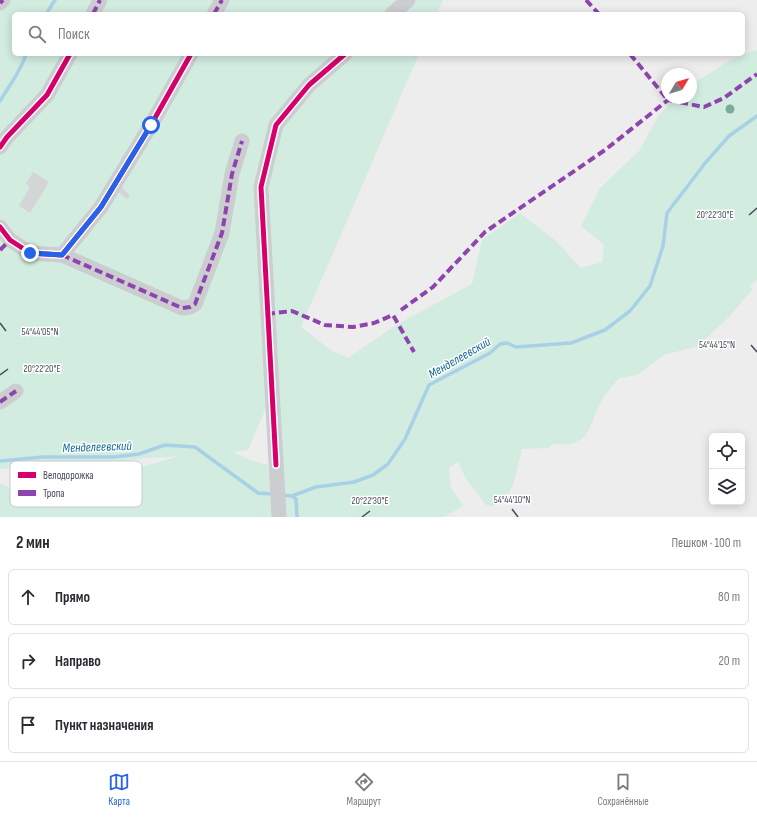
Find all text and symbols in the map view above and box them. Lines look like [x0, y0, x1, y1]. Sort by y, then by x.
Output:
search box [12, 12, 745, 56]
icon: search [26, 23, 48, 45]
text: Поиск [58, 25, 90, 44]
north arrow [661, 68, 697, 104]
route start [142, 116, 160, 134]
text: 20°22'30"E [696, 209, 734, 221]
route end [21, 244, 39, 262]
text: 54°44'05"N [21, 326, 59, 338]
water label: Менделеевский [426, 333, 494, 382]
text: 54°44'15"N [699, 339, 735, 351]
text: 20°22'20"E [24, 363, 61, 375]
map controls [709, 433, 745, 505]
button: locate [709, 433, 745, 469]
water label: Менделеевский [62, 438, 133, 456]
legend [10, 461, 142, 507]
text: Велодорожка [43, 469, 94, 482]
button: layers [709, 469, 745, 505]
text: Тропа [43, 487, 65, 500]
text: 54°44'10"N [494, 494, 530, 506]
text: 20°22'30"E [351, 495, 389, 507]
text: 2 мин [16, 533, 50, 553]
text: Пешком · 100 m [672, 535, 741, 551]
icon: ahead [17, 586, 39, 608]
text: Прямо [55, 588, 90, 607]
text: 80 m [718, 589, 740, 605]
icon: right [17, 650, 39, 672]
text: Направо [55, 652, 101, 671]
text: 20 m [718, 653, 740, 669]
icon: arrive [17, 714, 39, 736]
text: Пункт назначения [55, 716, 153, 735]
tab: Карта [108, 771, 130, 808]
tab: Маршрут [347, 771, 381, 808]
tab: Сохранённые [597, 771, 649, 808]

